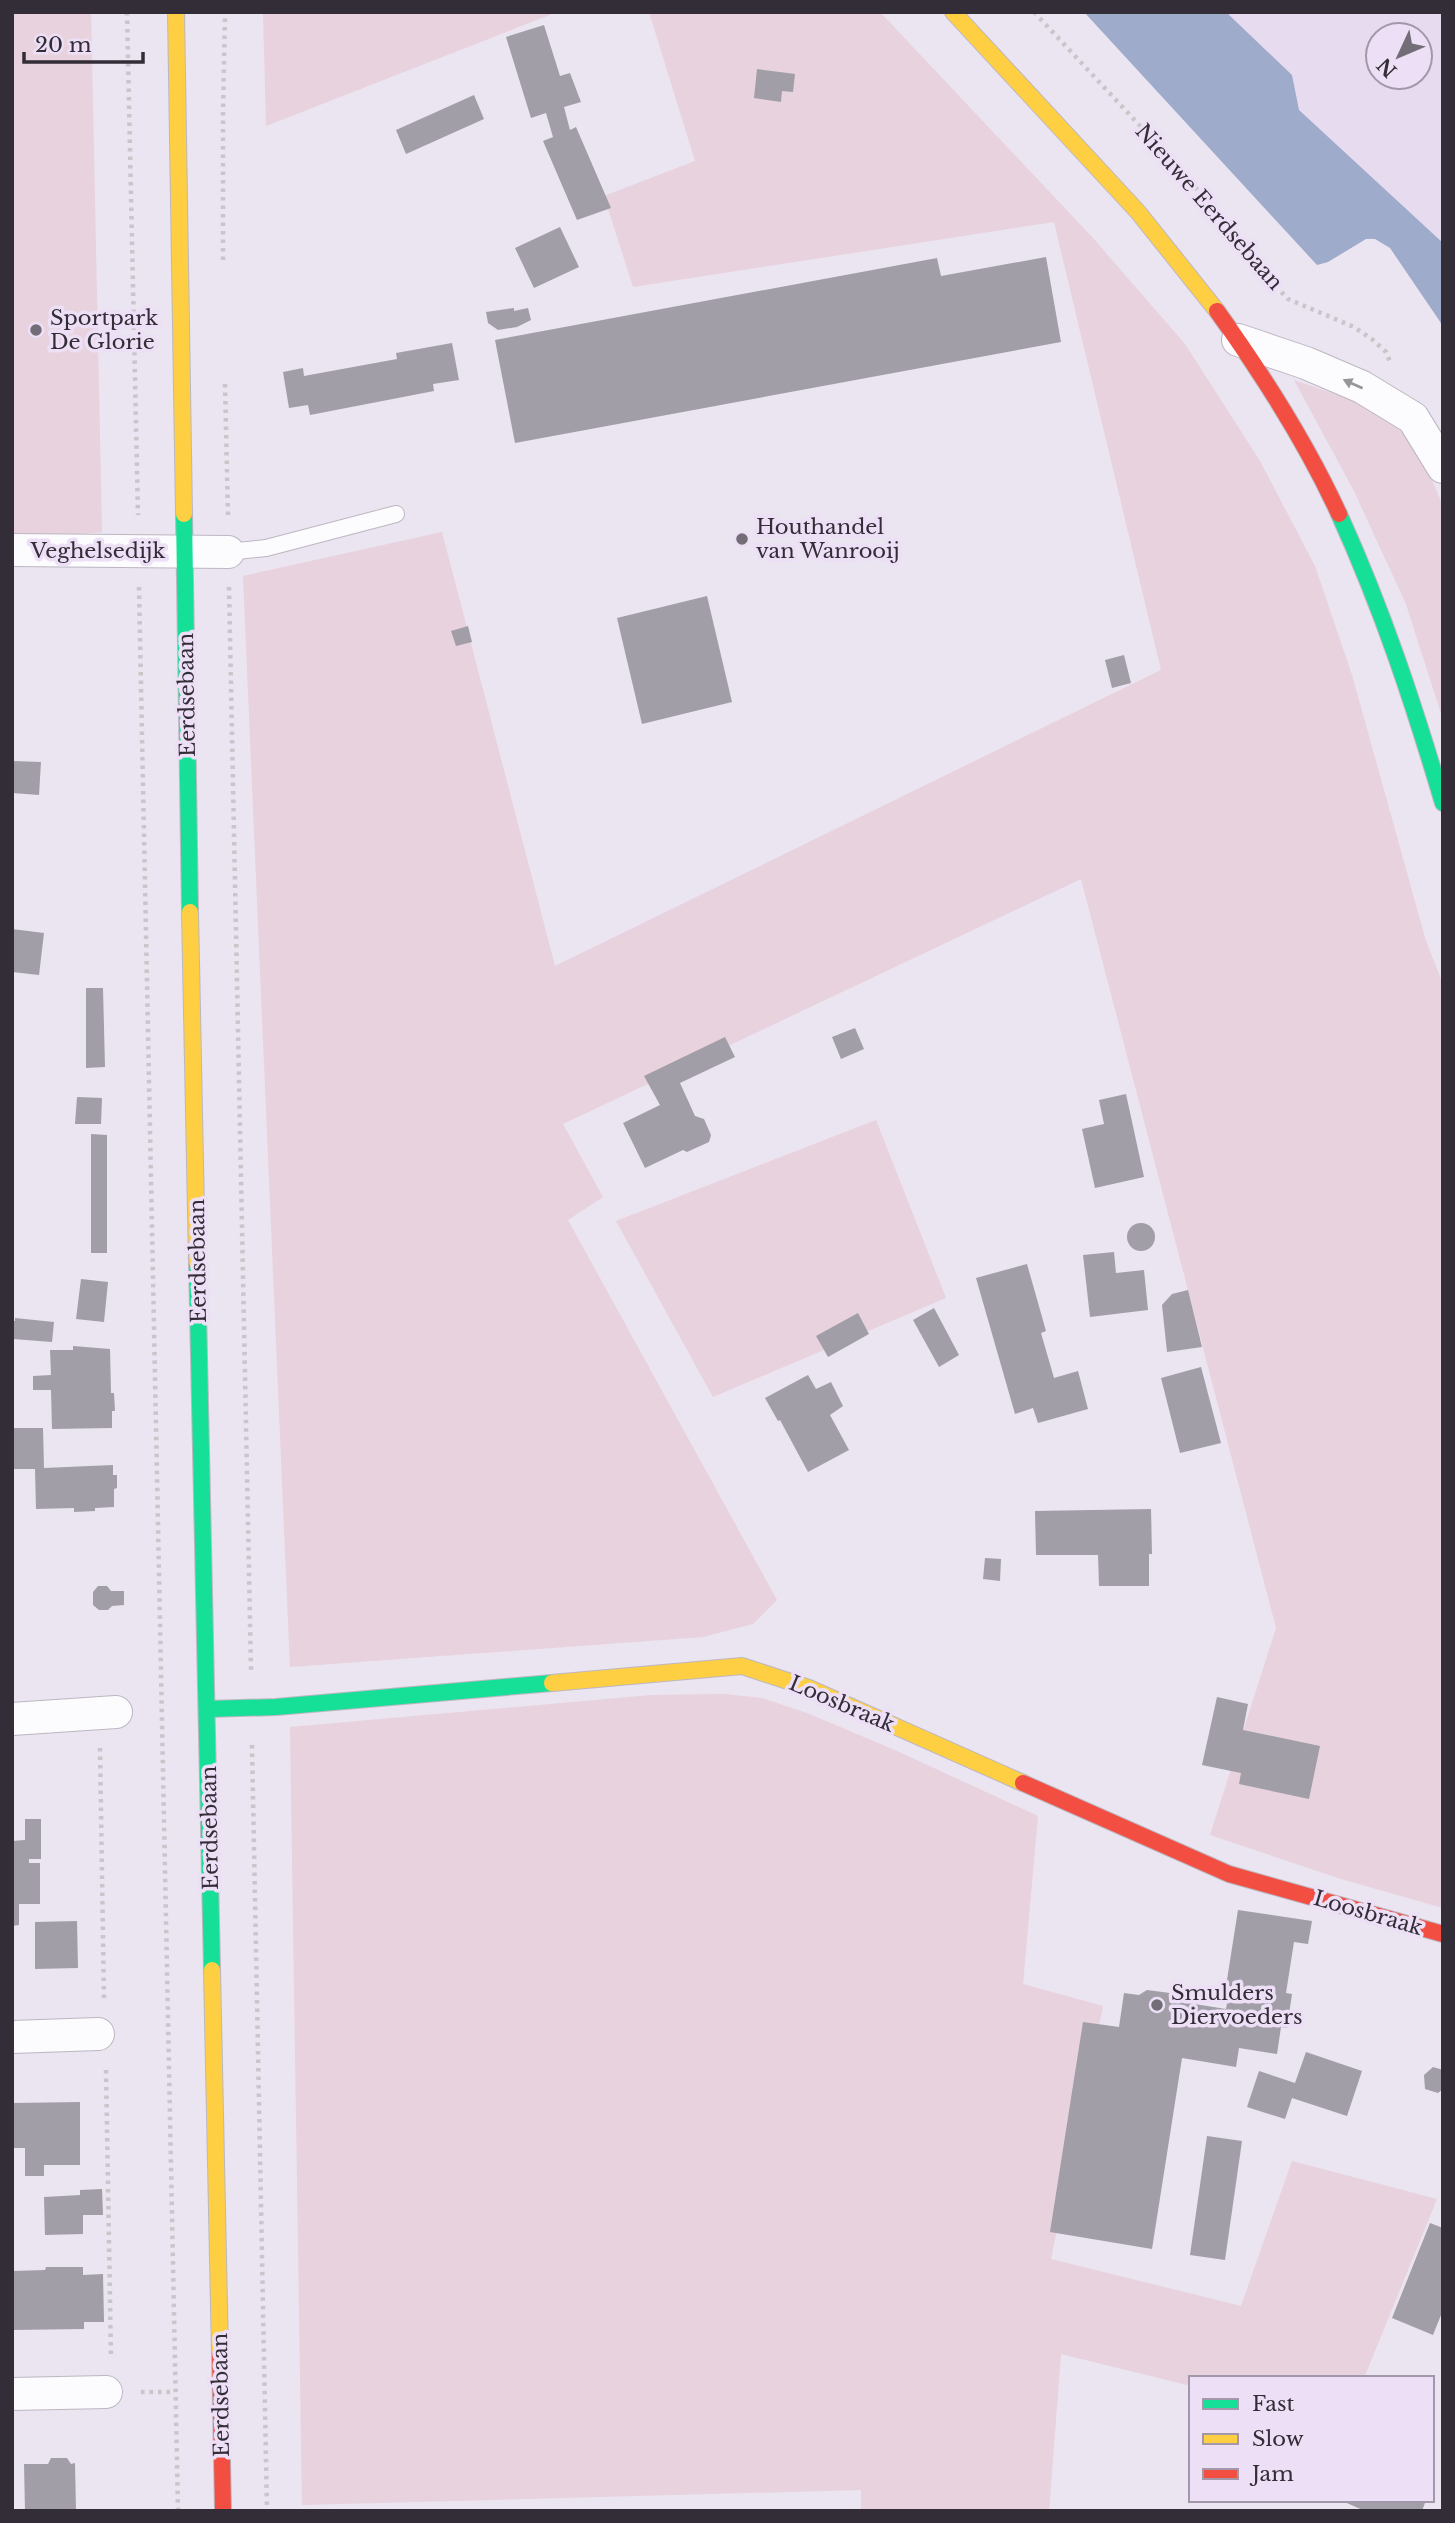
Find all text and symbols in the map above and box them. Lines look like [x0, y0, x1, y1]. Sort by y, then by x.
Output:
scale bar [24, 21, 144, 65]
north arrow [1364, 21, 1434, 91]
text: 20 m [35, 32, 92, 58]
text: N [1373, 53, 1402, 82]
street label: Nieuwe Eerdsebaan [1130, 119, 1288, 295]
place label: Sportpark De Glorie [50, 305, 158, 355]
marker: Sportpark De Glorie [28, 322, 44, 338]
one-way arrow [1343, 378, 1364, 389]
place label: Houthandel van Wanrooij [756, 514, 900, 564]
marker: Houthandel van Wanrooij [734, 531, 750, 547]
street label: Veghelsedijk [30, 538, 165, 564]
street label: Eerdsebaan [173, 633, 201, 757]
street label: Eerdsebaan [184, 1199, 212, 1323]
street label: Loosbraak [785, 1670, 899, 1738]
street label: Eerdsebaan [196, 1766, 224, 1890]
street label: Loosbraak [1310, 1885, 1426, 1941]
place label: Smulders Diervoeders [1171, 1980, 1303, 2030]
marker: Smulders Diervoeders [1149, 1997, 1165, 2013]
street label: Eerdsebaan [207, 2333, 235, 2457]
legend [1189, 2376, 1434, 2502]
text: Fast [1252, 2391, 1294, 2417]
text: Slow [1252, 2426, 1304, 2452]
text: Jam [1249, 2461, 1294, 2487]

